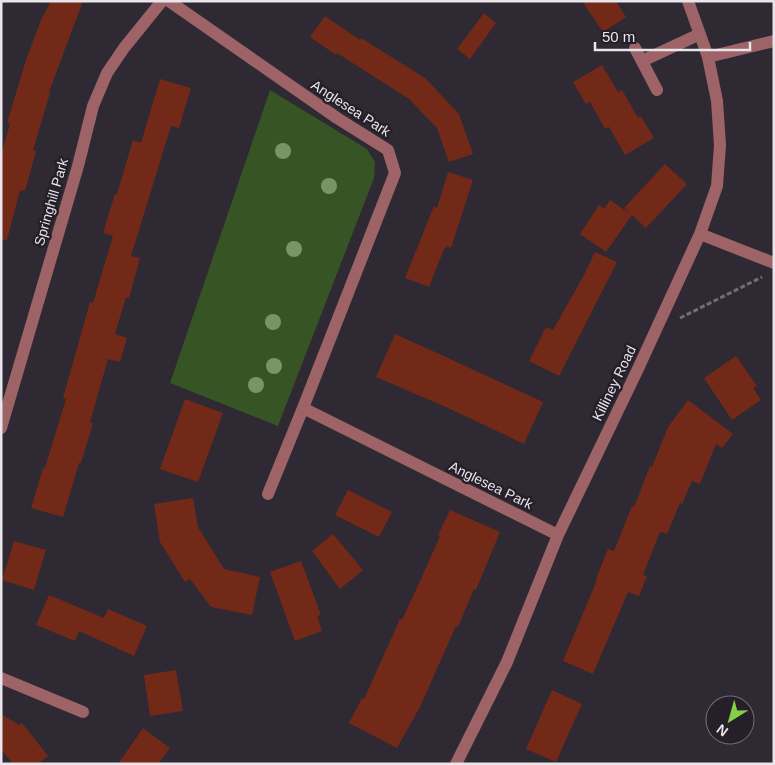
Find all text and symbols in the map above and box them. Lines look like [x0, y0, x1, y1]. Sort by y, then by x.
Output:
scale bar [595, 20, 750, 52]
text: 50 m [602, 28, 635, 45]
street label: Anglesea Park [308, 76, 394, 140]
street label: Springhill Park [31, 155, 71, 248]
street label: Killiney Road [589, 343, 639, 423]
street label: Anglesea Park [447, 458, 536, 513]
north arrow [705, 695, 755, 745]
text: N [713, 721, 731, 740]

